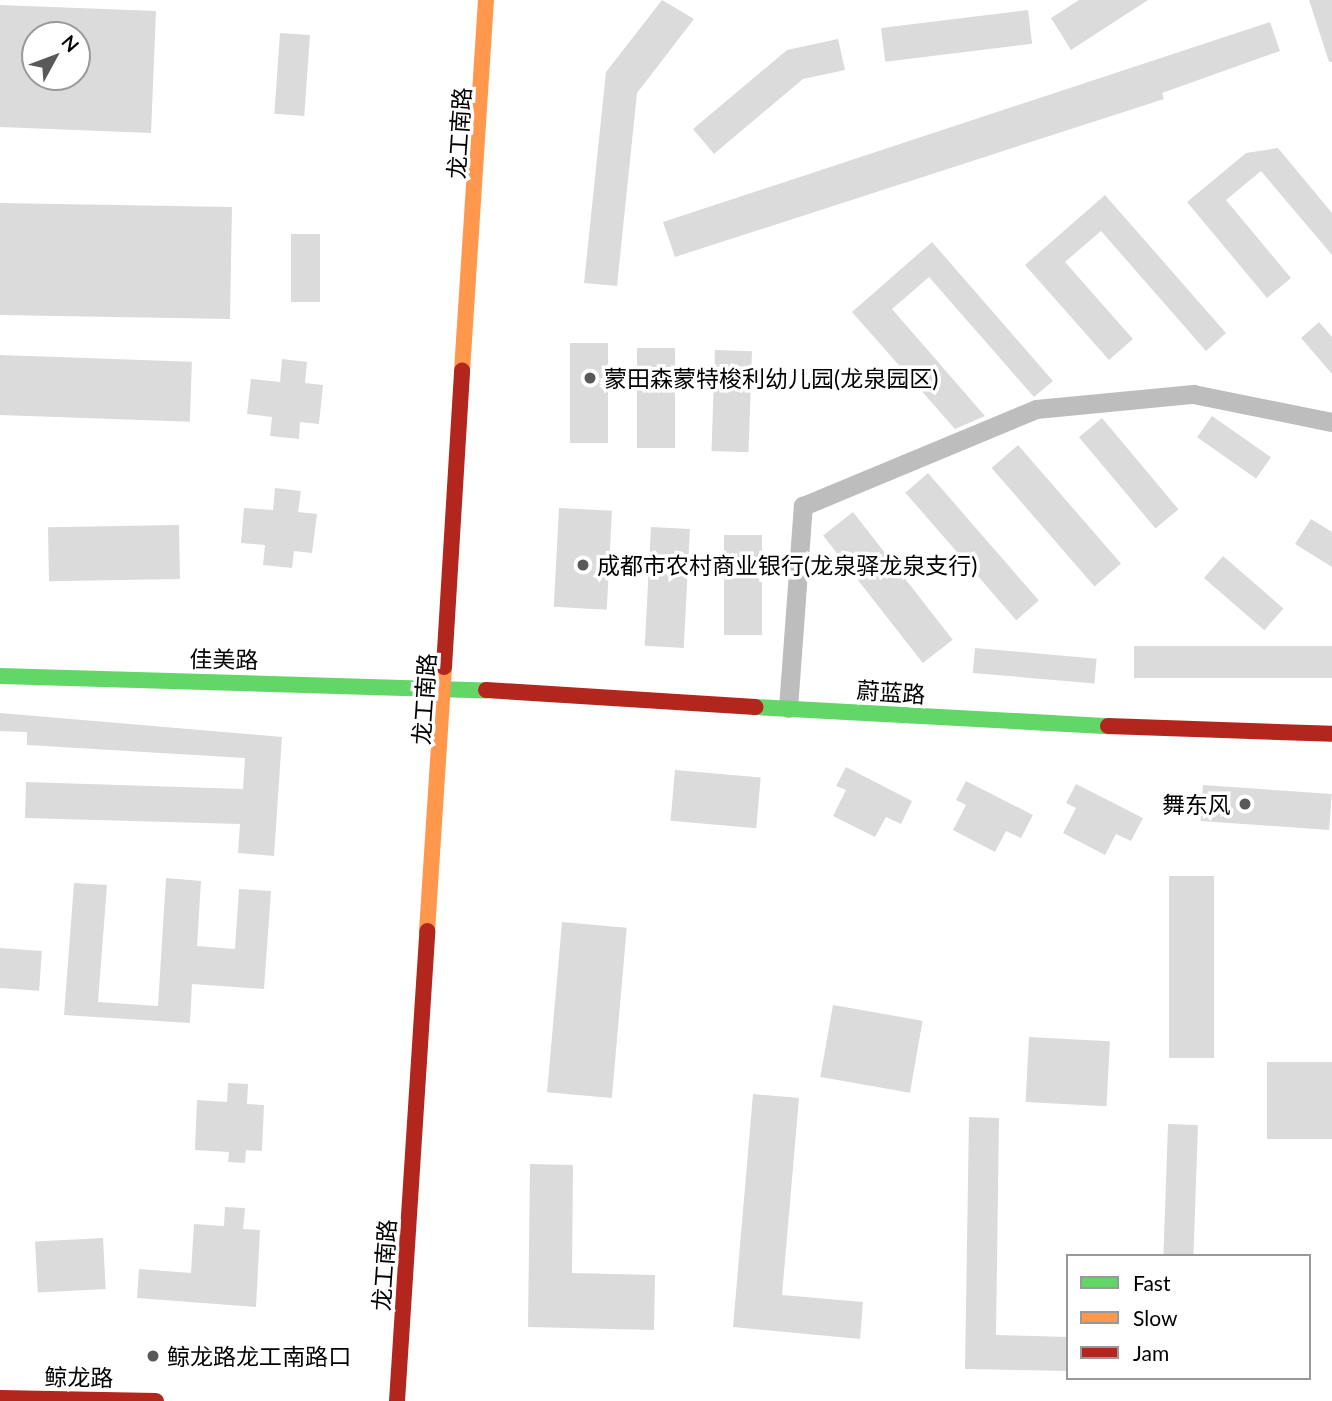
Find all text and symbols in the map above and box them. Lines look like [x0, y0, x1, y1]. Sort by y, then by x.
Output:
north arrow [21, 21, 91, 91]
text: N [57, 30, 84, 56]
street label: 龙工南路 [442, 86, 476, 180]
place label: 蒙田森蒙特梭利幼儿园(龙泉园区) [604, 364, 938, 392]
marker: 蒙田森蒙特梭利幼儿园(龙泉园区) [582, 370, 598, 386]
place label: 成都市农村商业银行(龙泉驿龙泉支行) [597, 551, 977, 579]
marker: 成都市农村商业银行(龙泉驿龙泉支行) [575, 557, 591, 573]
street label: 佳美路 [189, 645, 259, 673]
street label: 龙工南路 [407, 652, 441, 746]
street label: 蔚蓝路 [856, 676, 926, 708]
place label: 舞东风 [1162, 790, 1231, 818]
marker: 舞东风 [1237, 796, 1253, 812]
street label: 龙工南路 [367, 1218, 401, 1312]
legend [1066, 1254, 1311, 1380]
text: Fast [1133, 1270, 1170, 1295]
text: Slow [1133, 1305, 1177, 1330]
text: Jam [1133, 1340, 1169, 1365]
place label: 鲸龙路龙工南路口 [167, 1342, 351, 1370]
marker: 鲸龙路龙工南路口 [145, 1348, 161, 1364]
street label: 鲸龙路 [44, 1363, 114, 1391]

